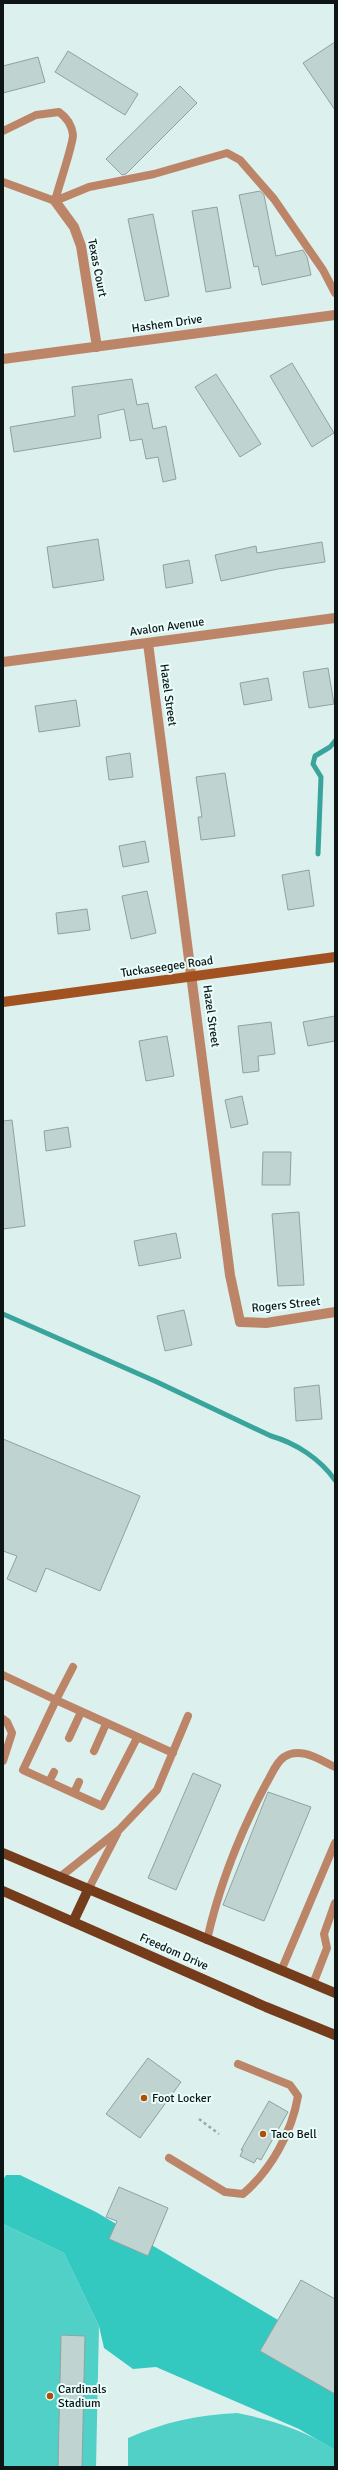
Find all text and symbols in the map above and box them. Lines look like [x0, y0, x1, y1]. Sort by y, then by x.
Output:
street label: Texas Court [84, 238, 110, 298]
street label: Hashem Drive [131, 312, 203, 336]
street label: Avalon Avenue [129, 614, 205, 640]
street label: Hazel Street [156, 663, 180, 727]
street label: Tuckaseegee Road [120, 953, 214, 981]
street label: Hazel Street [199, 984, 223, 1048]
street label: Rogers Street [251, 1294, 321, 1316]
street label: Freedom Drive [137, 1930, 211, 1974]
place label: Foot Locker [152, 2091, 212, 2106]
marker: Foot Locker [139, 2093, 149, 2103]
place label: Taco Bell [271, 2127, 317, 2142]
marker: Taco Bell [258, 2129, 268, 2139]
place label: Cardinals Stadium [58, 2382, 107, 2411]
marker: Cardinals Stadium [45, 2391, 55, 2401]

